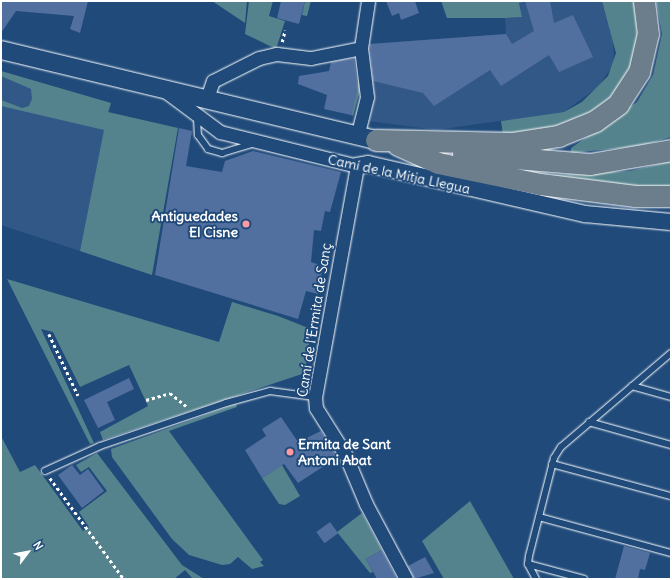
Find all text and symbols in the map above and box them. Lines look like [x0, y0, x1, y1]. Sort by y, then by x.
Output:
street label: Camí de la Mitja Llegua [326, 151, 472, 197]
place label: Antiguedades El Cisne [151, 208, 238, 240]
marker: Antiguedades El Cisne [241, 219, 251, 229]
street label: Camí de l'Ermita de Sanç [293, 242, 335, 398]
place label: Ermita de Sant Antoni Abat [298, 436, 391, 468]
marker: Ermita de Sant Antoni Abat [285, 447, 295, 457]
north arrow [8, 532, 48, 572]
text: N [30, 539, 46, 553]

